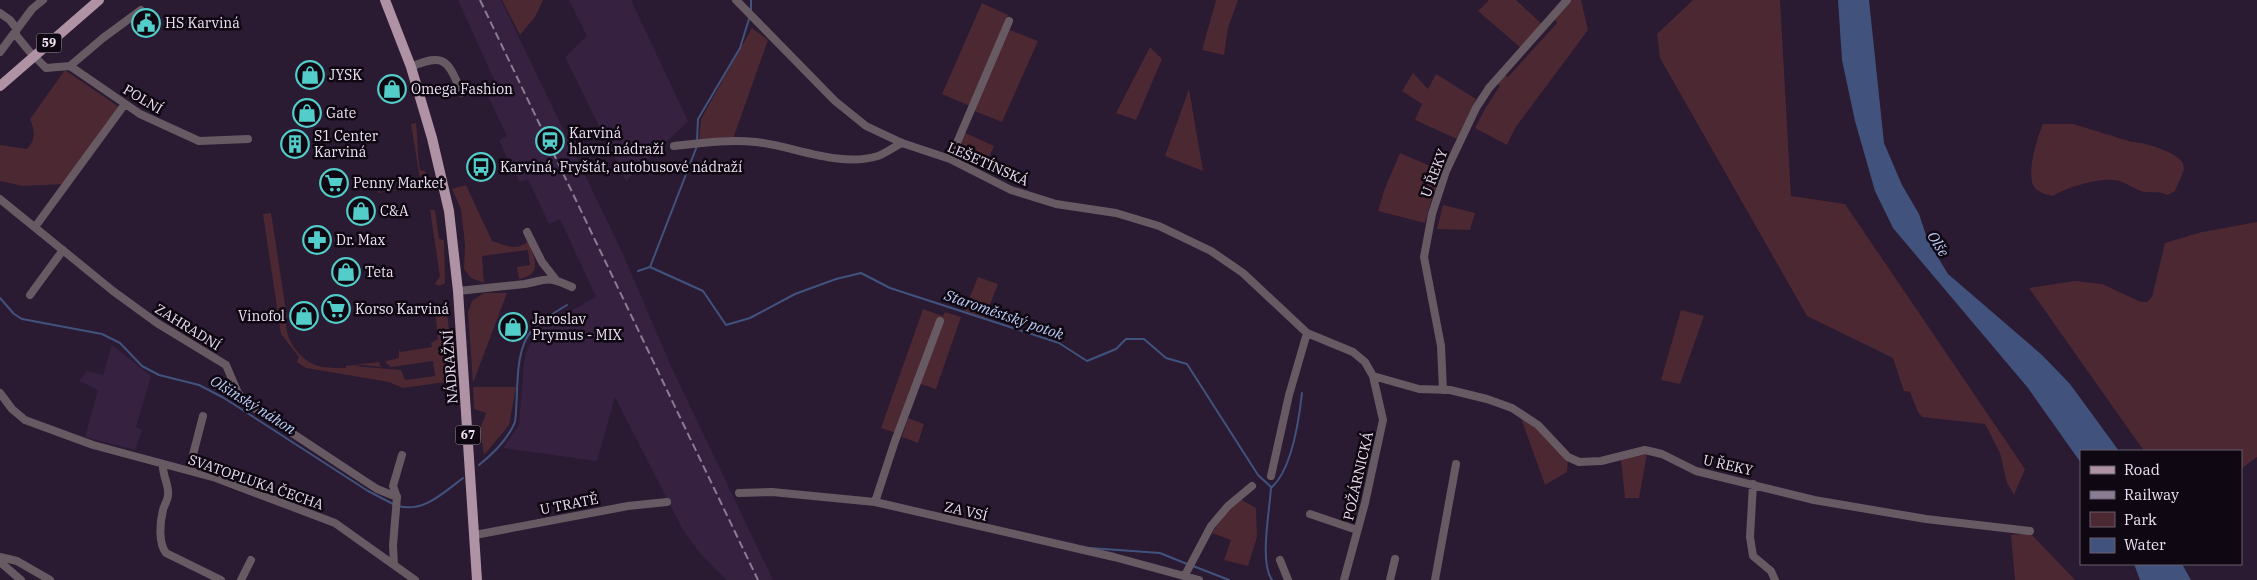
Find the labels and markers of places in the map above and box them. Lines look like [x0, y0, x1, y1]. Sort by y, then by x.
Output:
public building icon: HS Karviná [131, 8, 161, 38]
place label: HS Karviná [165, 14, 240, 32]
shop icon: JYSK [295, 60, 325, 90]
place label: JYSK [329, 66, 362, 84]
shop icon: Omega Fashion [377, 74, 407, 104]
place label: Omega Fashion [411, 80, 513, 98]
shop icon: Gate [292, 98, 322, 128]
place label: Gate [326, 104, 356, 122]
place label: Karviná hlavní nádraží [569, 124, 664, 158]
station icon: Karviná hlavní nádraží [535, 126, 565, 156]
place label: S1 Center Karviná [314, 127, 379, 161]
building icon: S1 Center Karviná [280, 129, 310, 159]
bus stop icon: Karviná, Fryštát, autobusové nádraží [466, 152, 496, 182]
place label: Karviná, Fryštát, autobusové nádraží [500, 158, 742, 176]
supermarket icon: Penny Market [319, 168, 349, 198]
place label: Penny Market [353, 174, 444, 192]
shop icon: C&A [346, 196, 376, 226]
place label: C&A [380, 202, 409, 220]
pharmacy icon: Dr. Max [302, 225, 332, 255]
place label: Dr. Max [336, 231, 386, 249]
shop icon: Teta [331, 257, 361, 287]
place label: Teta [365, 263, 394, 281]
supermarket icon: Korso Karviná [321, 294, 351, 324]
place label: Korso Karviná [355, 300, 449, 318]
shop icon: Vinofol [289, 301, 319, 331]
place label: Vinofol [238, 307, 285, 325]
place label: Jaroslav Prymus - MIX [532, 310, 623, 344]
shop icon: Jaroslav Prymus - MIX [498, 312, 528, 342]

